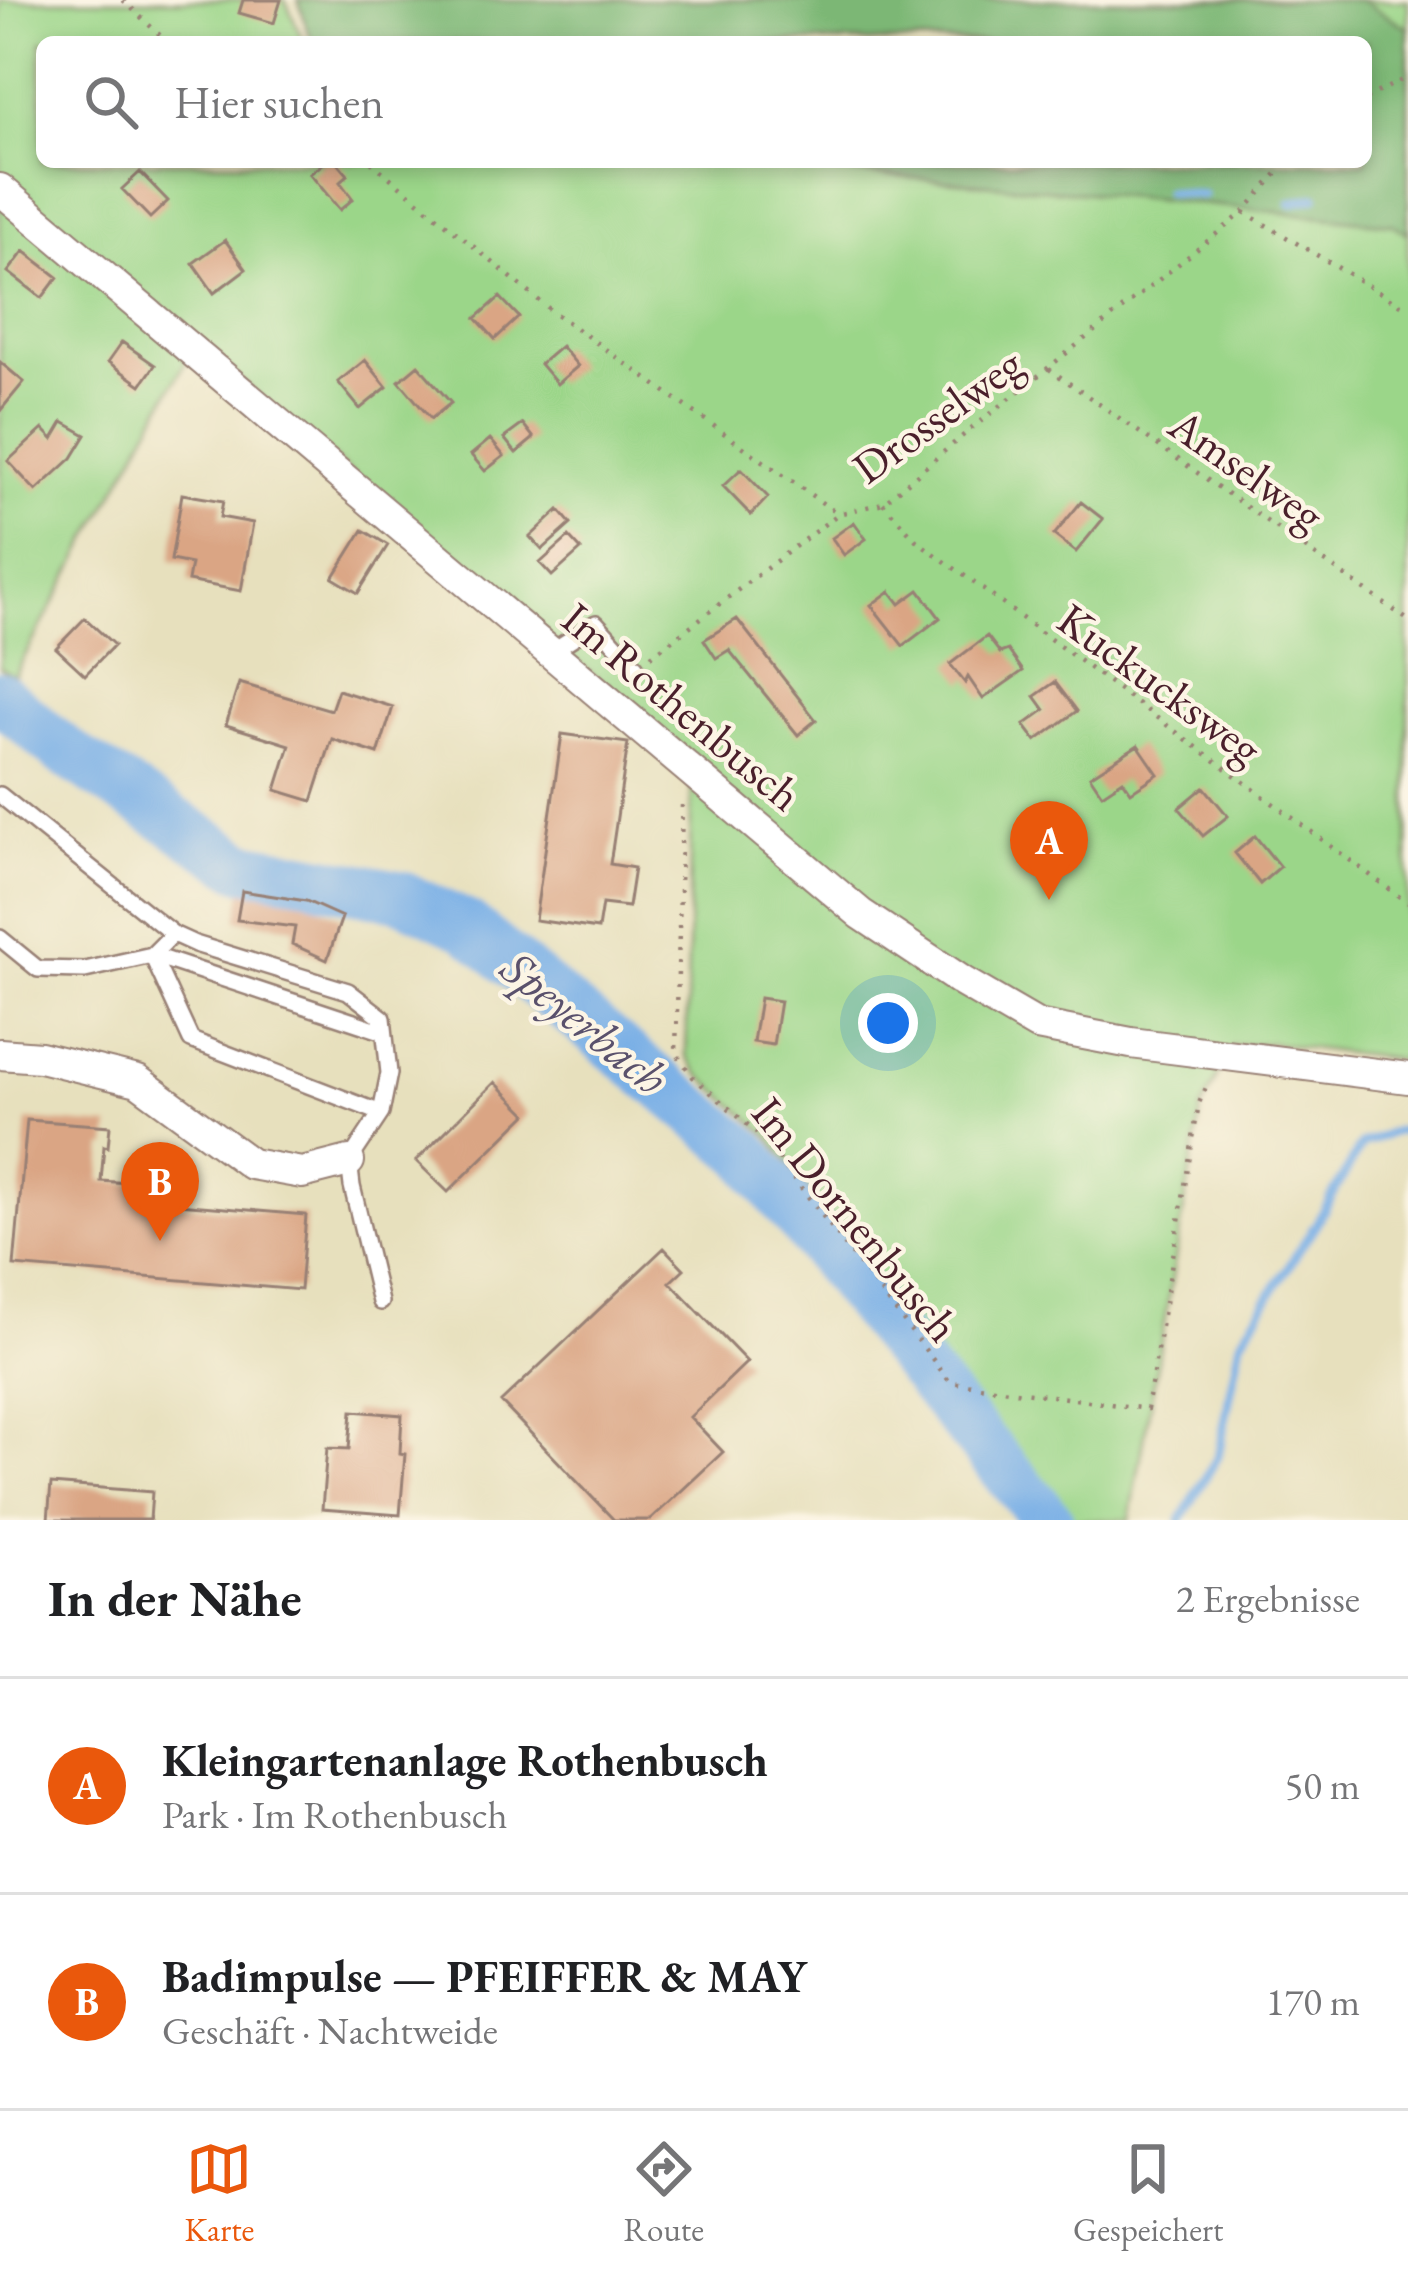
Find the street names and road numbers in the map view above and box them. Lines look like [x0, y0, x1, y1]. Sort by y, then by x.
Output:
street label: Drosselweg [841, 334, 1033, 496]
street label: Amselweg [1158, 394, 1336, 543]
street label: Im Rothenbusch [550, 589, 814, 823]
street label: Kuckucksweg [1047, 590, 1274, 777]
street label: Im Dornenbusch [740, 1085, 972, 1353]

